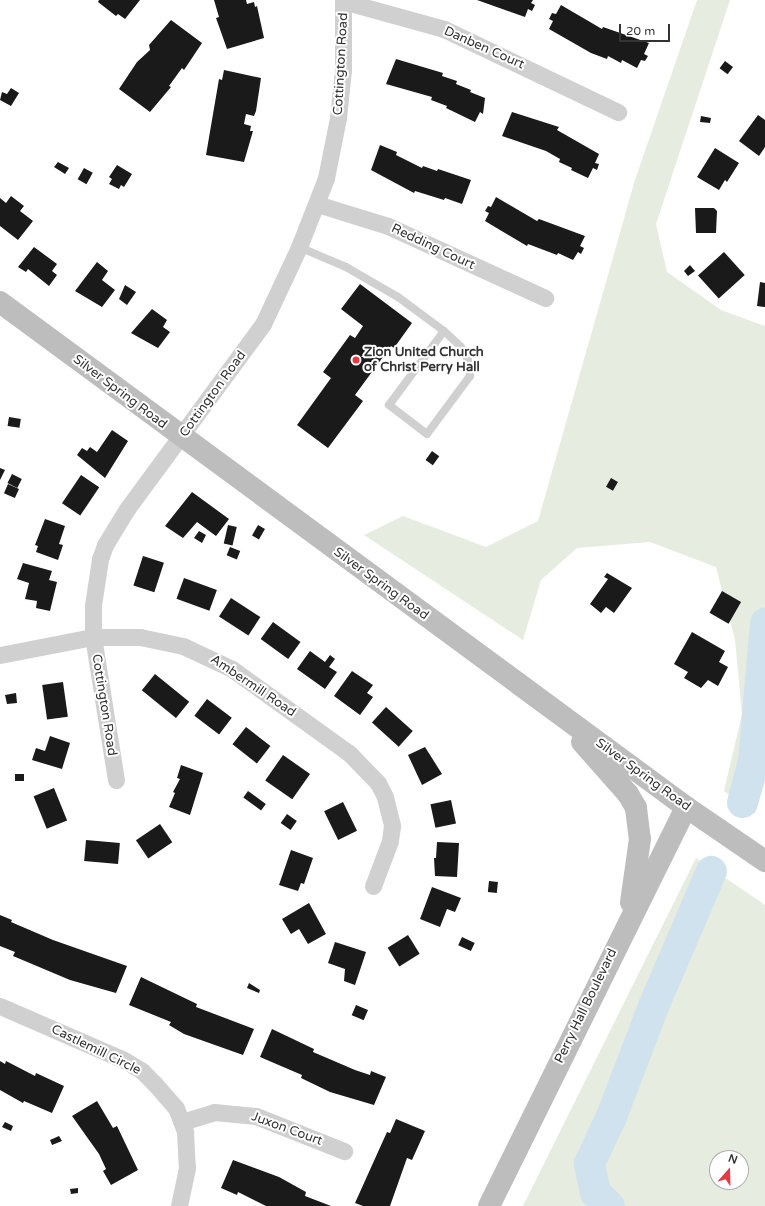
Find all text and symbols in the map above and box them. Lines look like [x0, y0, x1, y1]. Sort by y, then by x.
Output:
street label: Cottington Road [331, 12, 351, 116]
scale bar [621, 16, 672, 42]
street label: Danben Court [441, 23, 527, 73]
text: 20 m [626, 24, 655, 38]
street label: Redding Court [389, 221, 477, 273]
place label: Zion United Church of Christ Perry Hall [364, 345, 484, 376]
street label: Cottington Road [177, 348, 249, 440]
street label: Silver Spring Road [70, 352, 170, 432]
marker: Zion United Church of Christ Perry Hall [351, 355, 361, 365]
street label: Silver Spring Road [331, 544, 431, 624]
street label: Ambermill Road [207, 652, 299, 720]
street label: Cottington Road [88, 653, 120, 757]
street label: Silver Spring Road [593, 735, 693, 815]
street label: Perry Hall Boulevard [551, 946, 621, 1066]
street label: Castlemill Circle [49, 1022, 143, 1078]
street label: Juxon Court [249, 1109, 325, 1149]
north arrow [709, 1150, 749, 1190]
text: N [727, 1152, 739, 1167]

